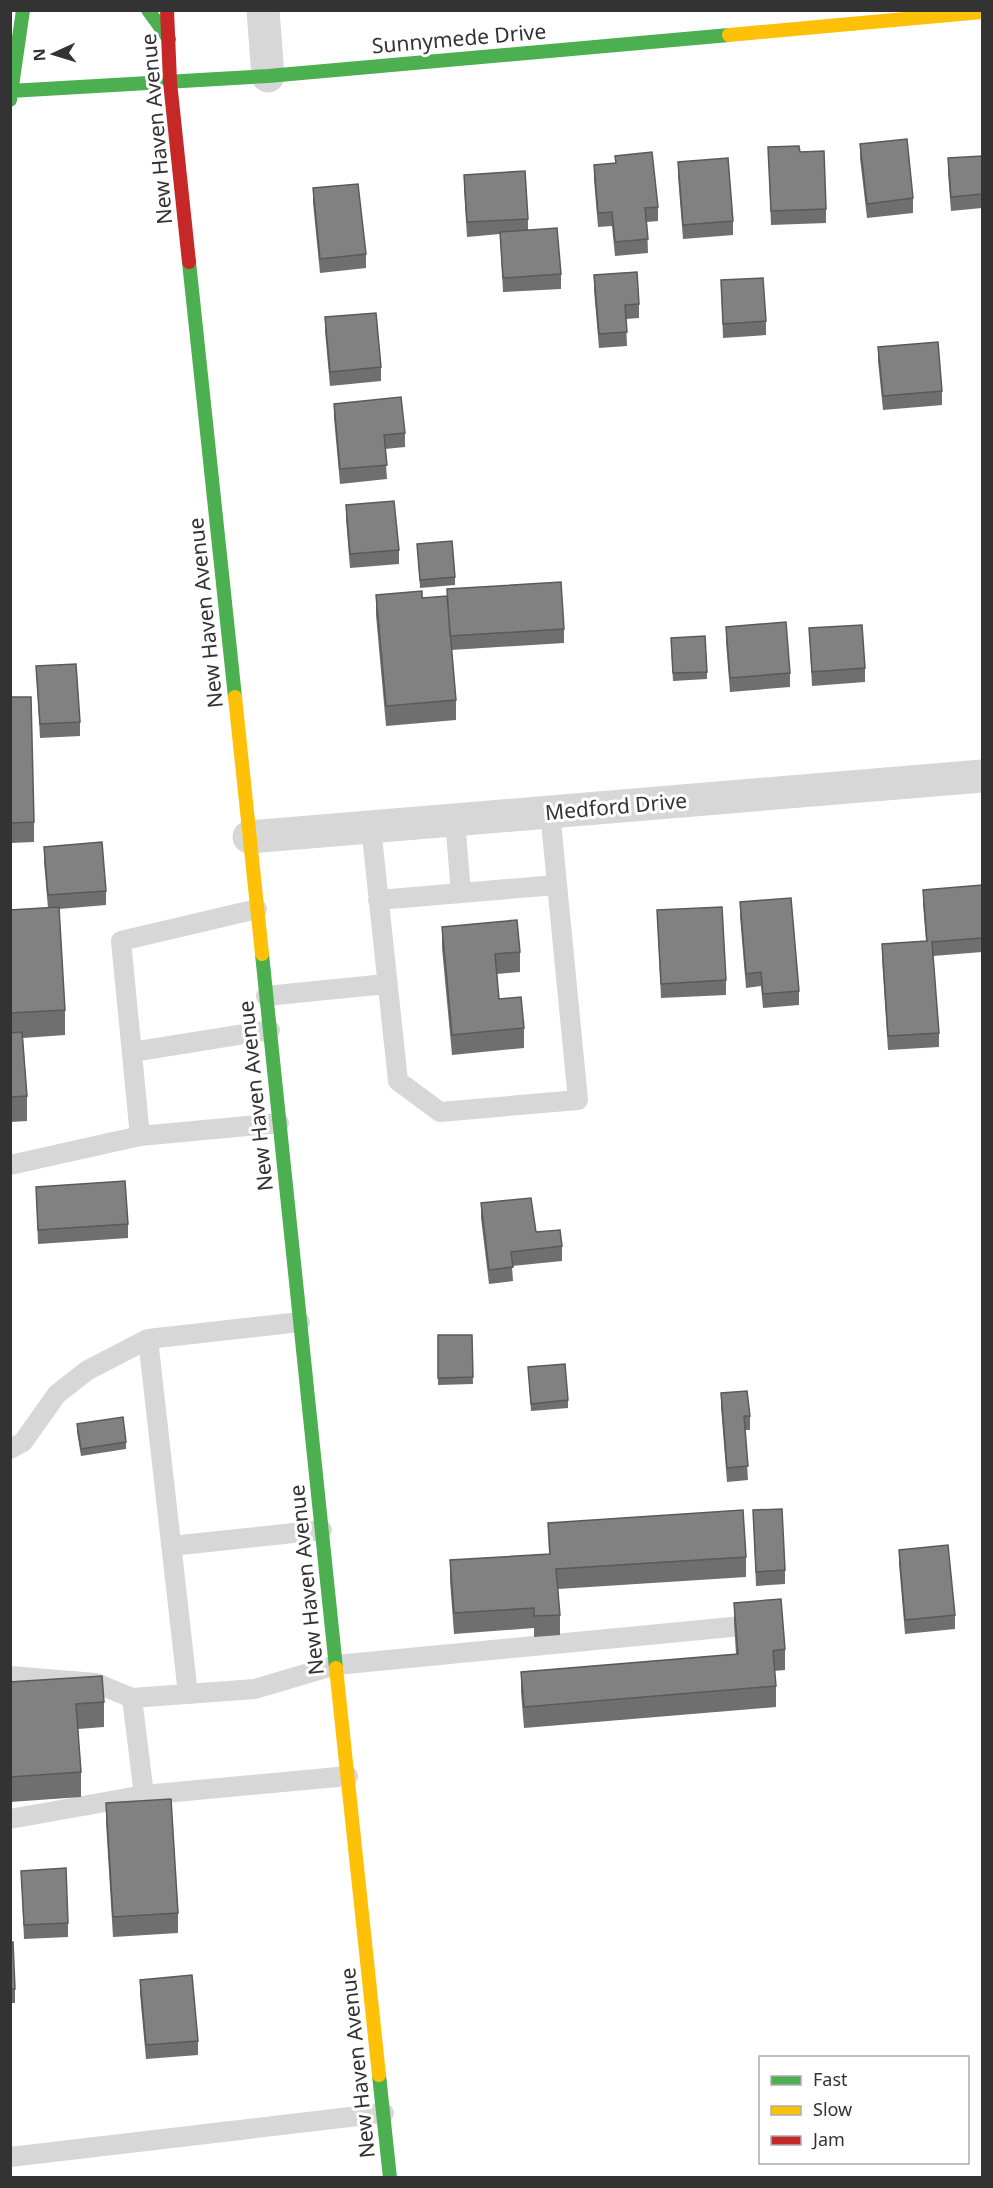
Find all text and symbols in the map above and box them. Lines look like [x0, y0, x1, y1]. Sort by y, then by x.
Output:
street label: Sunnymede Drive [371, 16, 547, 60]
north arrow [24, 24, 84, 84]
street label: New Haven Avenue [134, 32, 178, 226]
text: N [28, 48, 50, 62]
street label: New Haven Avenue [181, 516, 229, 710]
street label: Medford Drive [544, 786, 688, 826]
street label: New Haven Avenue [231, 999, 279, 1193]
street label: New Haven Avenue [282, 1483, 330, 1677]
street label: New Haven Avenue [333, 1966, 381, 2160]
legend [759, 2056, 969, 2164]
text: Fast [813, 2067, 848, 2091]
text: Slow [813, 2097, 852, 2121]
text: Jam [811, 2127, 845, 2151]

